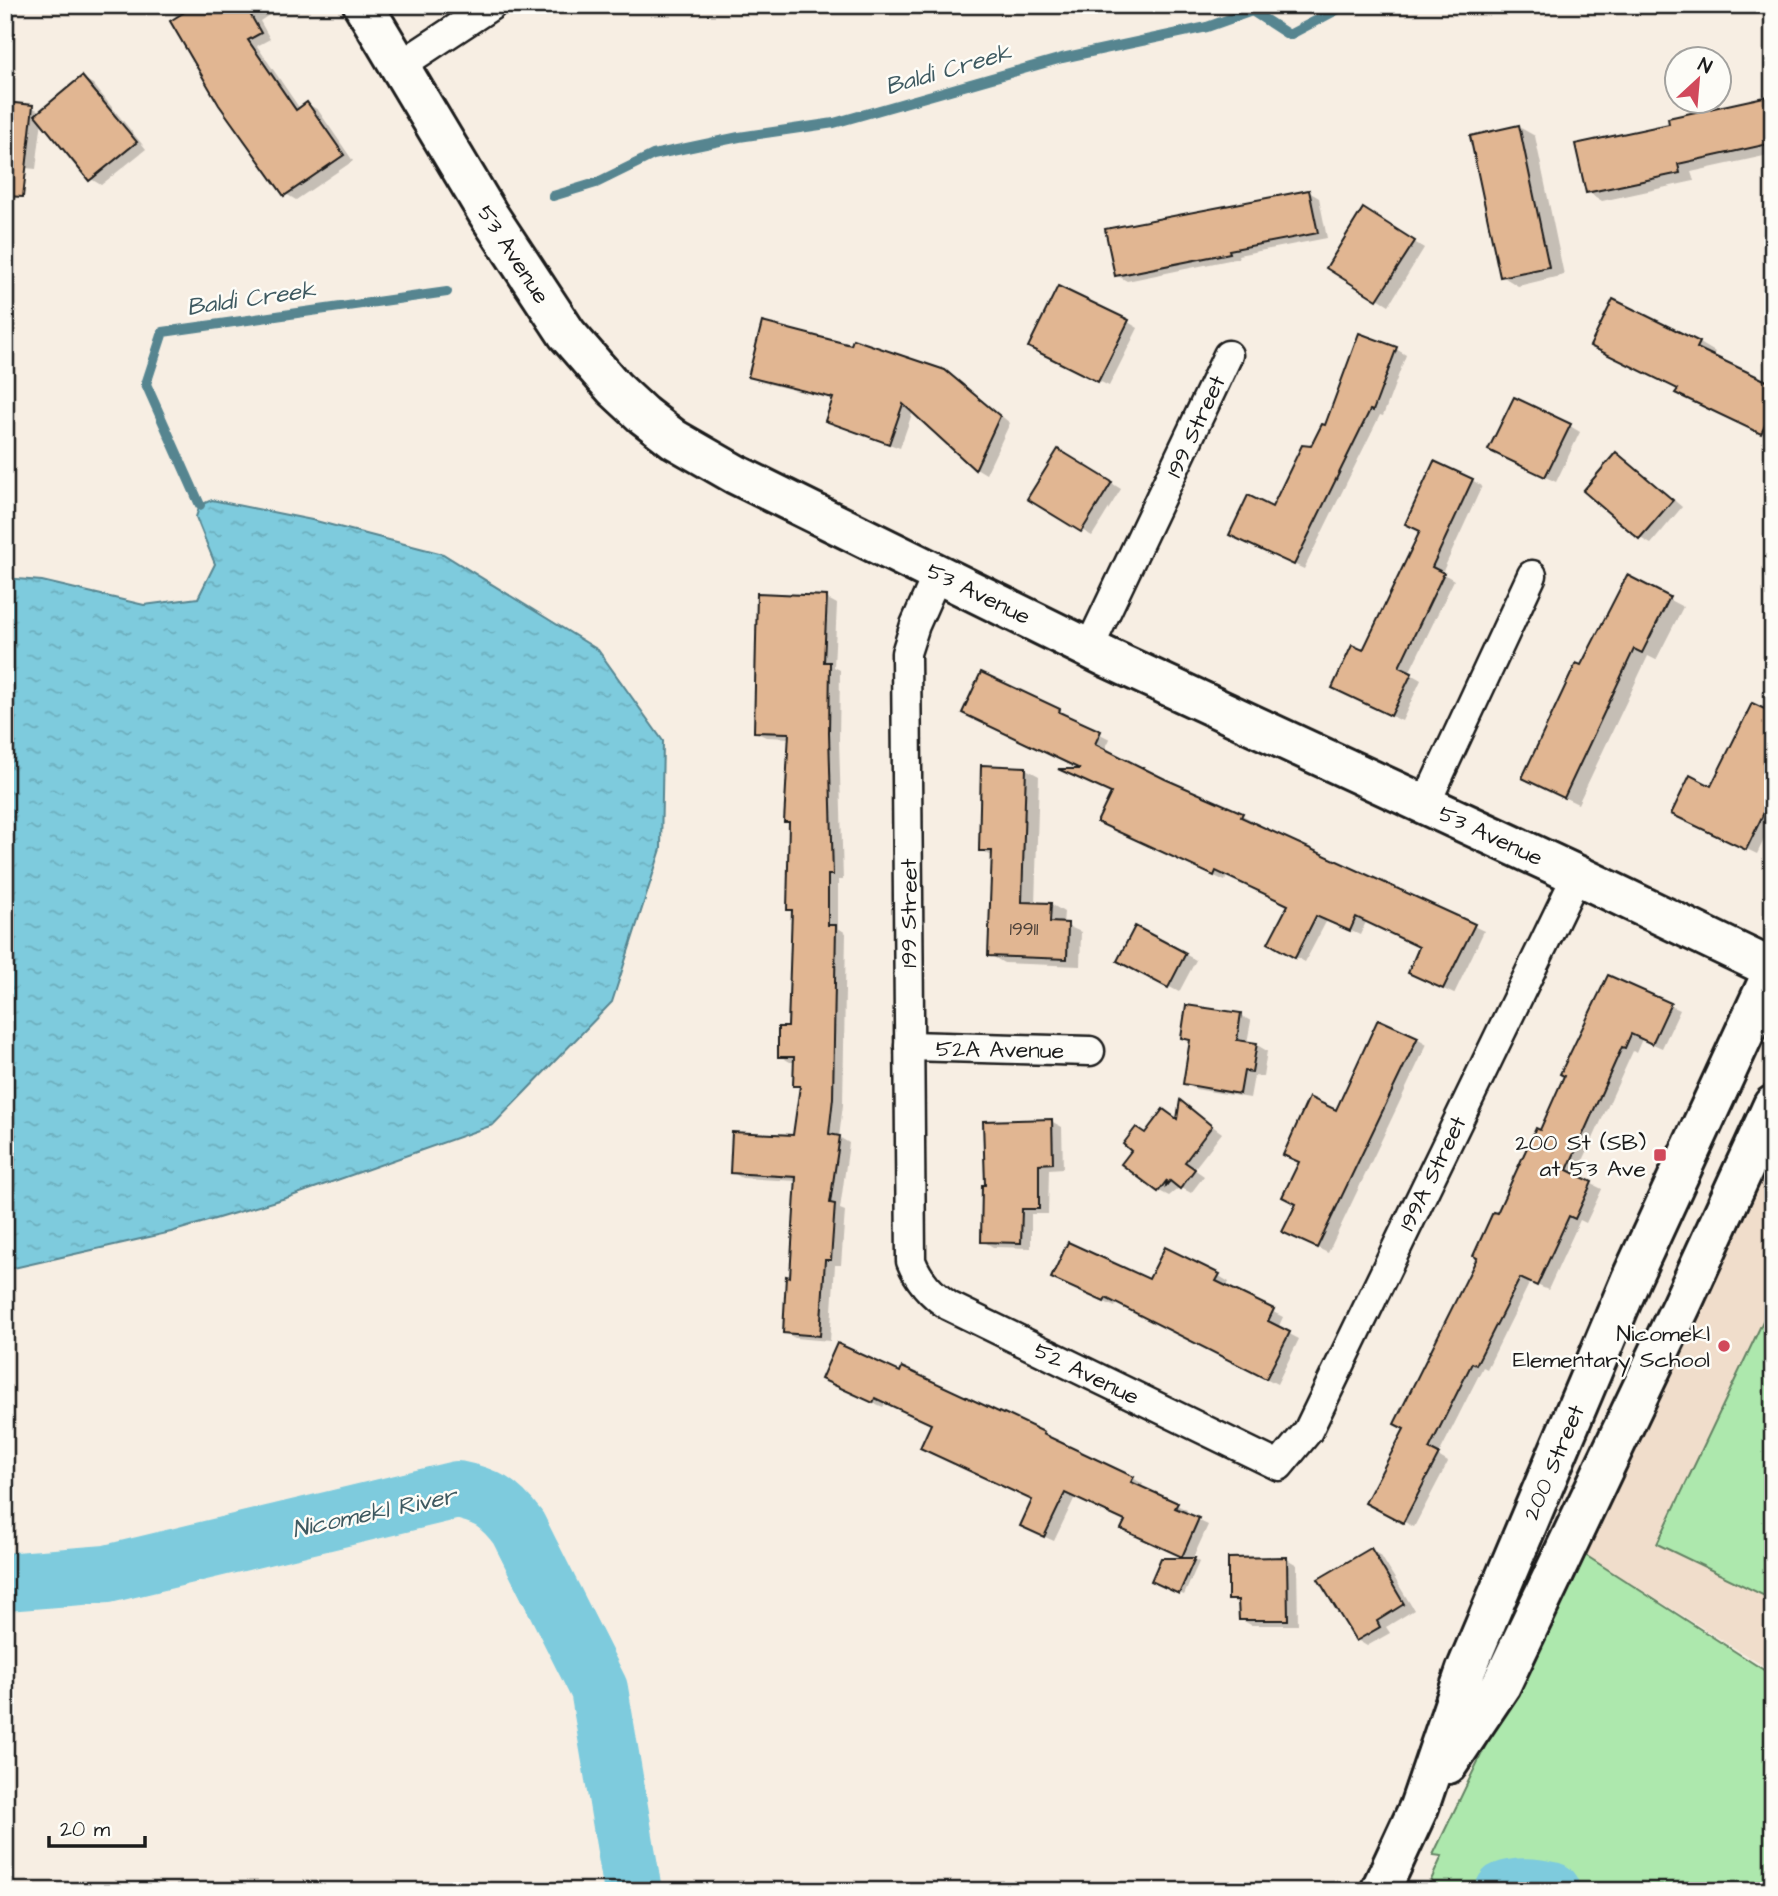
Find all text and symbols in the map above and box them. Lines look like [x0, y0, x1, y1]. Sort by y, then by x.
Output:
water label: Baldi Creek [881, 35, 1016, 104]
north arrow [1662, 46, 1732, 116]
text: N [1694, 51, 1716, 81]
street label: 53 Avenue [469, 199, 557, 310]
water label: Baldi Creek [185, 273, 319, 325]
street label: 199 Street [1158, 369, 1234, 483]
street label: 53 Avenue [921, 555, 1036, 633]
street label: 53 Avenue [1433, 798, 1548, 874]
street label: 199 Street [893, 858, 925, 968]
house number: 19911 [1010, 916, 1039, 943]
street label: 52A Avenue [936, 1033, 1064, 1067]
street label: 199A Street [1391, 1110, 1475, 1236]
place label: 200 St (SB) at 53 Ave [1515, 1127, 1646, 1185]
marker: 200 St (SB) at 53 Ave [1652, 1147, 1668, 1163]
place label: Nicomekl Elementary School [1513, 1318, 1710, 1377]
street label: 52 Avenue [1029, 1335, 1145, 1413]
marker: Nicomekl Elementary School [1716, 1338, 1732, 1354]
street label: 200 Street [1515, 1399, 1593, 1525]
water label: Nicomekl River [289, 1478, 462, 1547]
scale bar [49, 1805, 145, 1849]
text: 20 m [60, 1815, 111, 1844]

